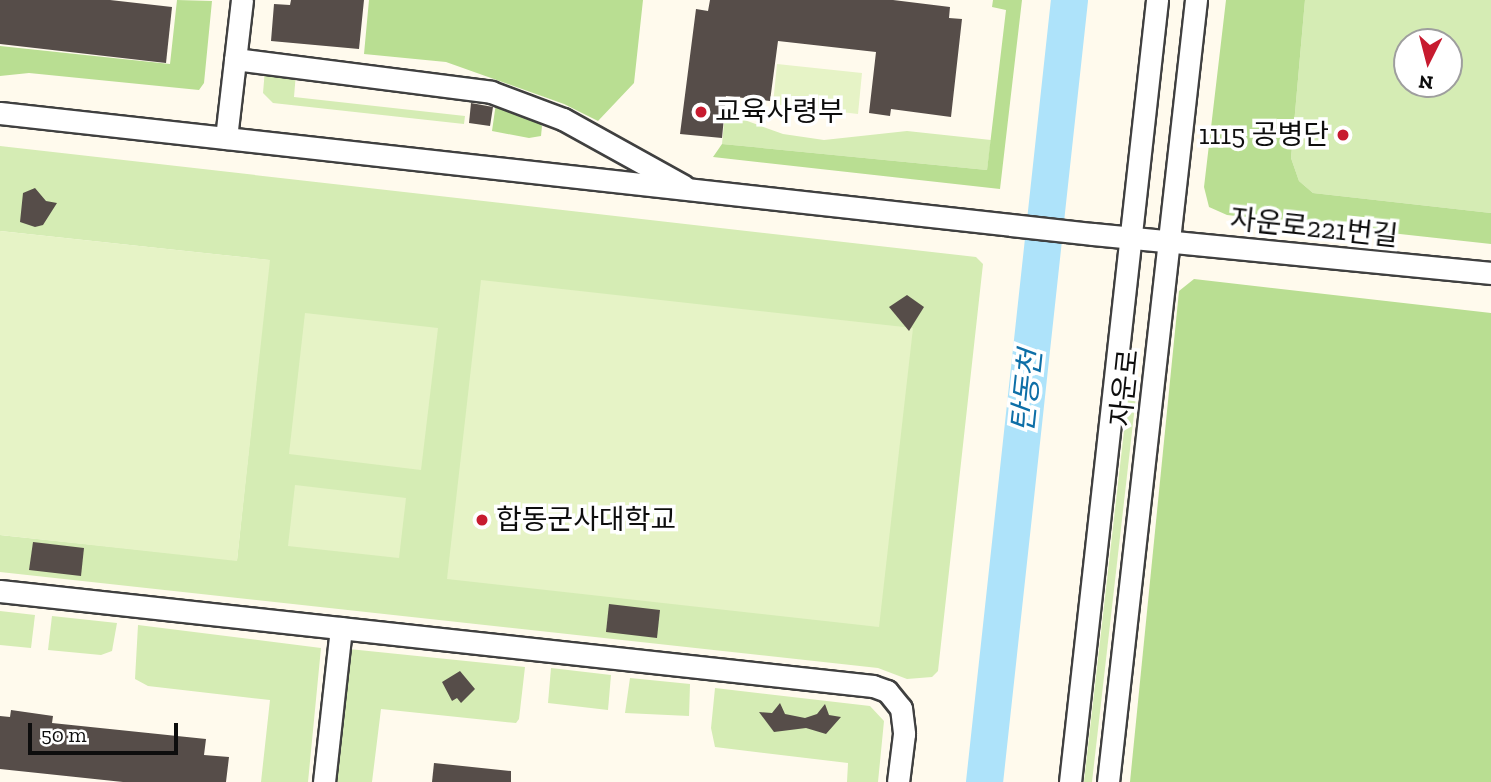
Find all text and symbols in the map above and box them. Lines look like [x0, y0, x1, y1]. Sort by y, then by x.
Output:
north arrow [1393, 28, 1463, 98]
text: N [1418, 70, 1434, 95]
place label: 교육사령부 [715, 95, 844, 129]
marker: 교육사령부 [693, 104, 709, 120]
place label: 1115 공병단 [1199, 118, 1329, 152]
marker: 1115 공병단 [1335, 127, 1351, 143]
street label: 자운로221번길 [1228, 202, 1400, 254]
water label: 탄동천 [1005, 348, 1049, 434]
street label: 자운로 [1104, 348, 1146, 428]
place label: 합동군사대학교 [496, 503, 676, 537]
marker: 합동군사대학교 [474, 512, 490, 528]
scale bar [32, 708, 182, 752]
text: 50 m [41, 722, 87, 747]

